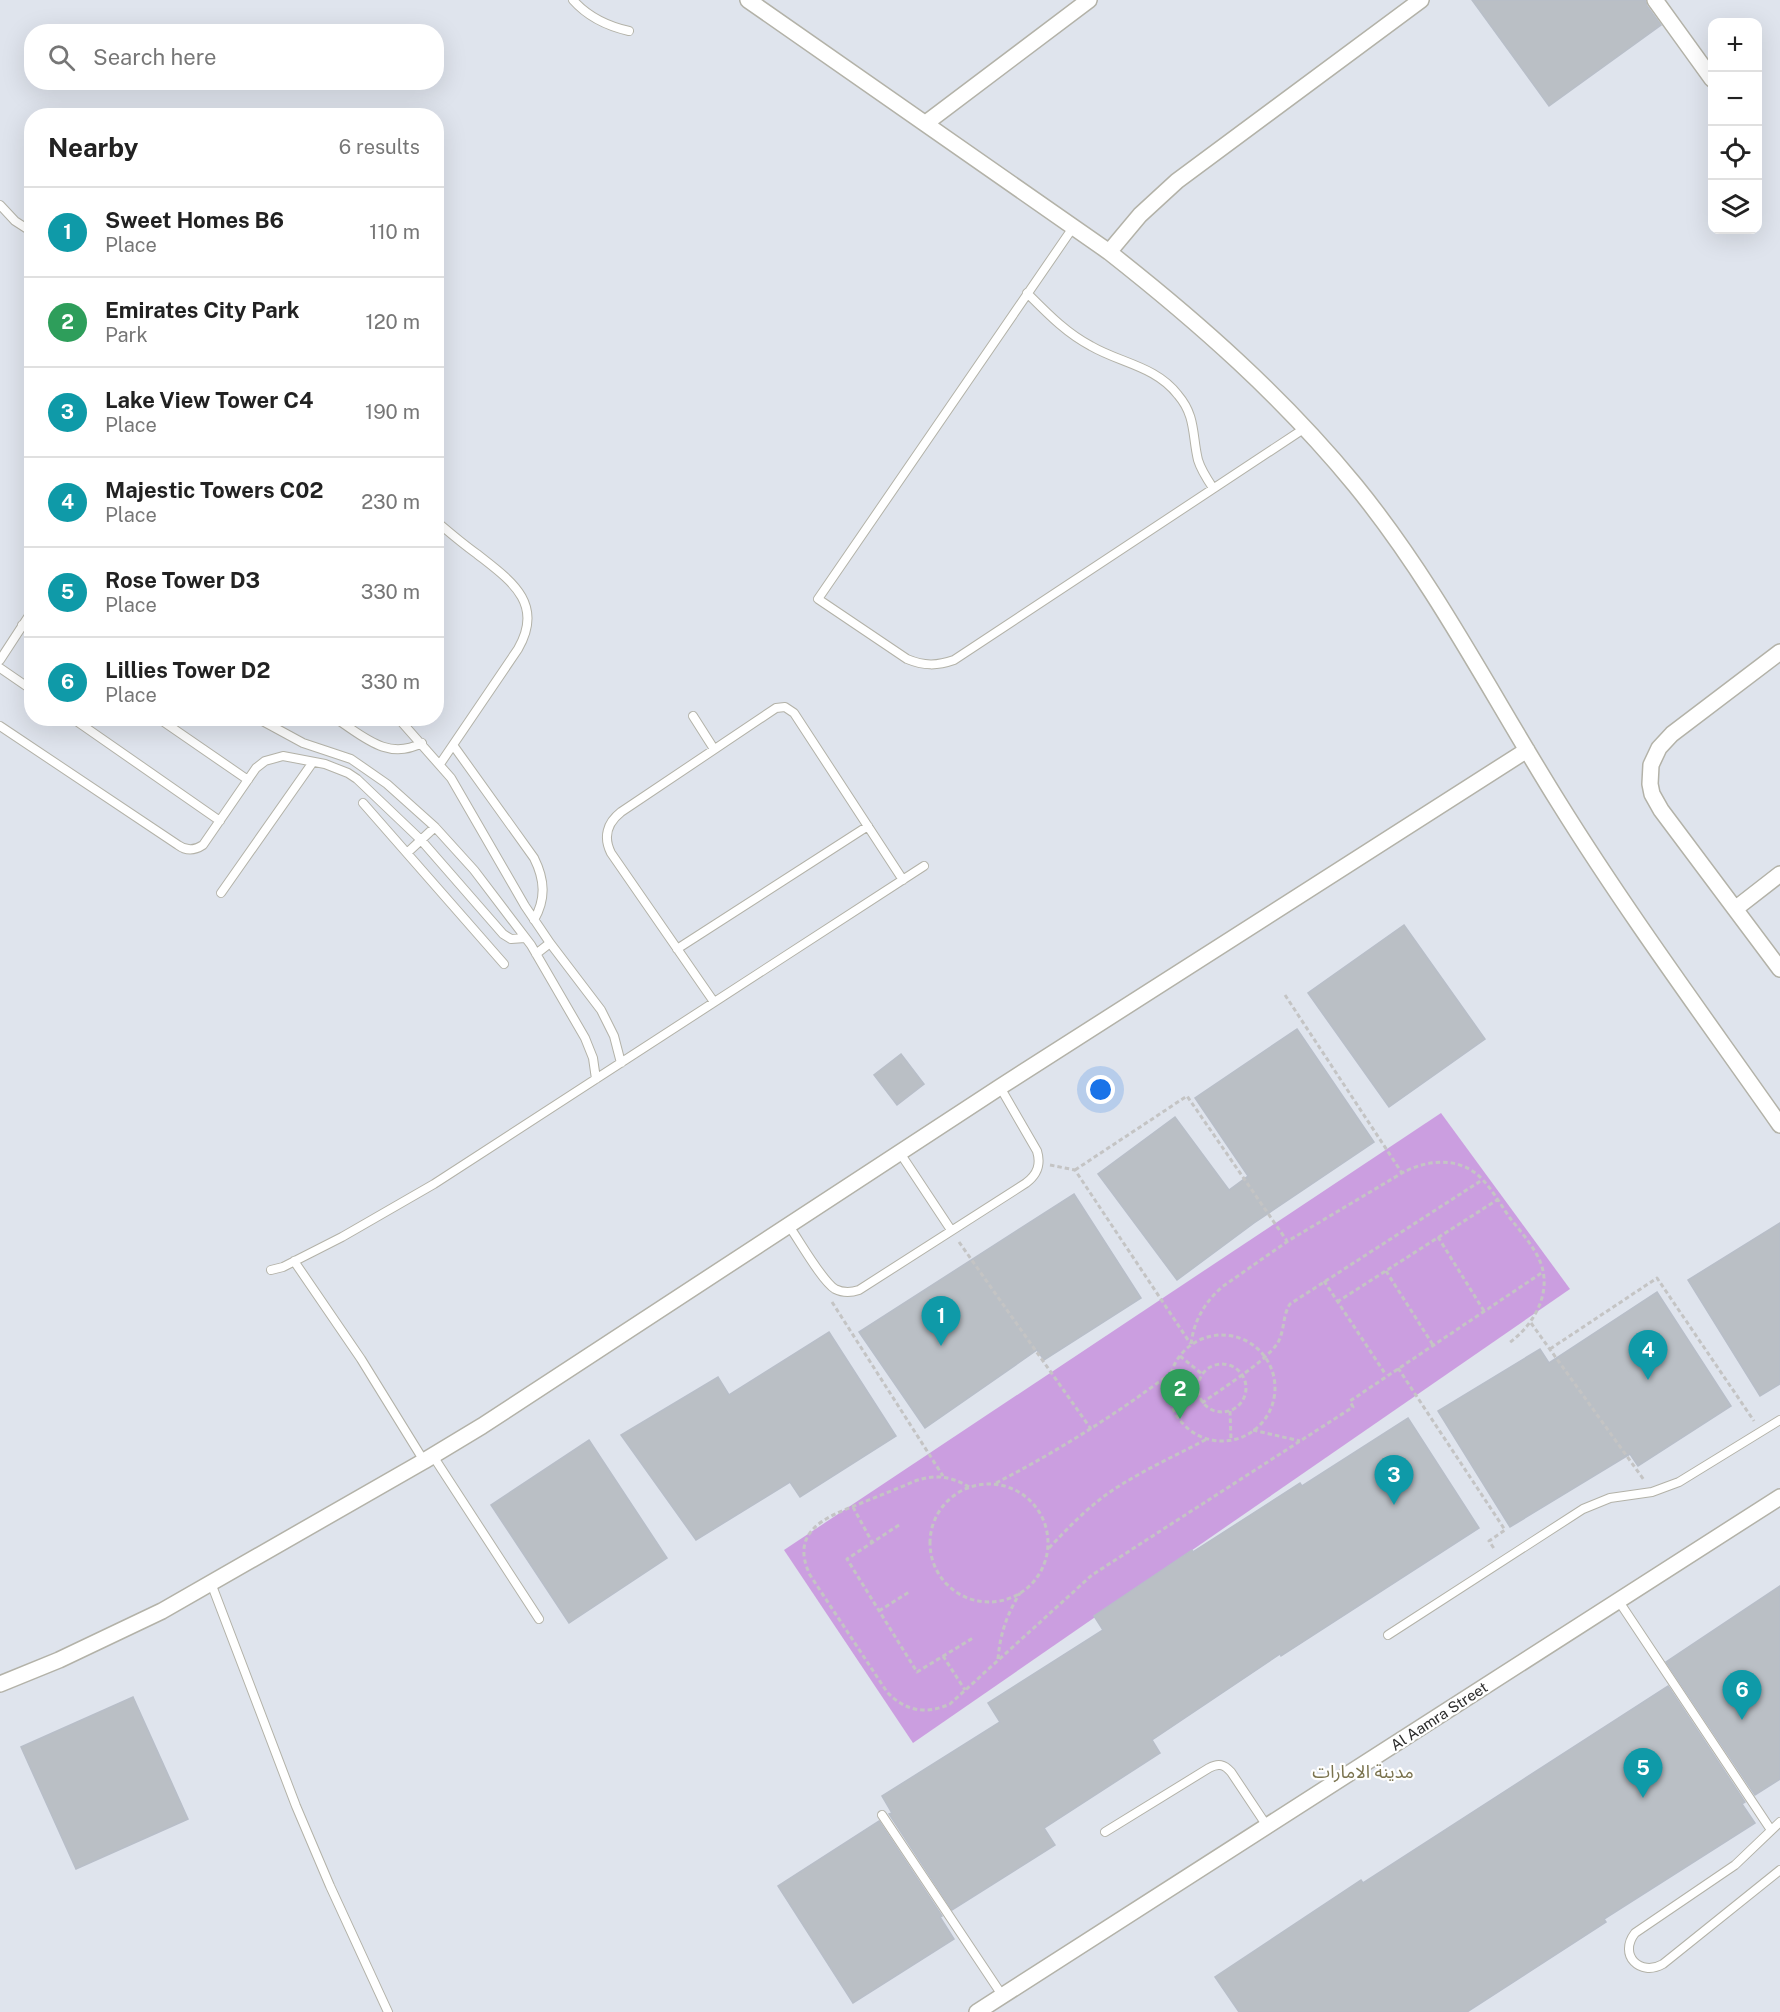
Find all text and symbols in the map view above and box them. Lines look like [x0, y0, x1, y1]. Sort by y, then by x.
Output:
map controls [1708, 18, 1762, 234]
button: + [1708, 18, 1762, 72]
search box [24, 24, 444, 90]
icon: search [45, 41, 78, 74]
text: Search here [93, 44, 217, 70]
button: − [1708, 72, 1762, 126]
button: locate [1708, 126, 1762, 180]
text: Nearby [48, 132, 138, 163]
text: 6 results [339, 135, 420, 159]
button: layers [1708, 180, 1762, 234]
text: Sweet Homes B6 [105, 207, 284, 233]
text: 1 [63, 220, 72, 244]
text: 110 m [369, 220, 420, 244]
text: Place [105, 233, 157, 257]
text: Emirates City Park [105, 297, 300, 323]
text: 2 [61, 310, 74, 334]
text: 120 m [366, 310, 420, 334]
text: Park [105, 323, 148, 347]
text: Lake View Tower C4 [105, 387, 313, 413]
text: 3 [61, 400, 74, 424]
text: 190 m [365, 400, 420, 424]
text: Place [105, 413, 157, 437]
text: Majestic Towers C02 [105, 477, 323, 503]
text: 4 [61, 490, 74, 514]
text: 230 m [361, 490, 420, 514]
text: Place [105, 503, 157, 527]
text: Rose Tower D3 [105, 567, 260, 593]
text: 5 [61, 580, 74, 604]
text: 330 m [361, 580, 420, 604]
text: Place [105, 593, 157, 617]
text: Lillies Tower D2 [105, 657, 270, 683]
text: 6 [61, 670, 74, 694]
text: 330 m [361, 670, 420, 694]
text: Place [105, 683, 157, 707]
your location [1086, 1075, 1115, 1104]
pin: 1 [922, 1296, 960, 1346]
pin: 4 [1628, 1330, 1668, 1380]
pin: 2 [1160, 1370, 1200, 1419]
pin: 3 [1374, 1456, 1414, 1505]
pin: 6 [1722, 1670, 1762, 1720]
street label: Al Aamra Street [1387, 1678, 1491, 1754]
pin: 5 [1624, 1748, 1662, 1798]
district label: مدينة الامارات [1312, 1761, 1414, 1783]

